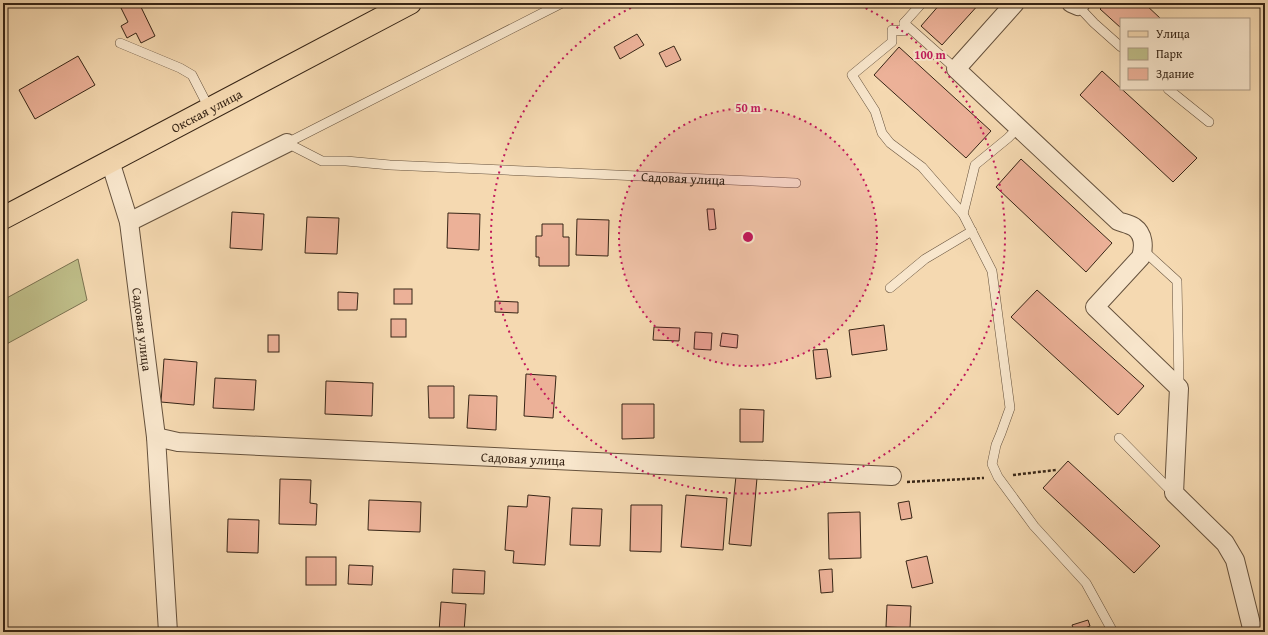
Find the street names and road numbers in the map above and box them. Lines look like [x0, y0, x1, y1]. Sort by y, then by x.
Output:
street label: Окская улица [167, 84, 246, 137]
street label: Садовая улица [641, 167, 726, 189]
street label: Садовая улица [128, 286, 157, 373]
street label: Садовая улица [481, 447, 566, 470]

